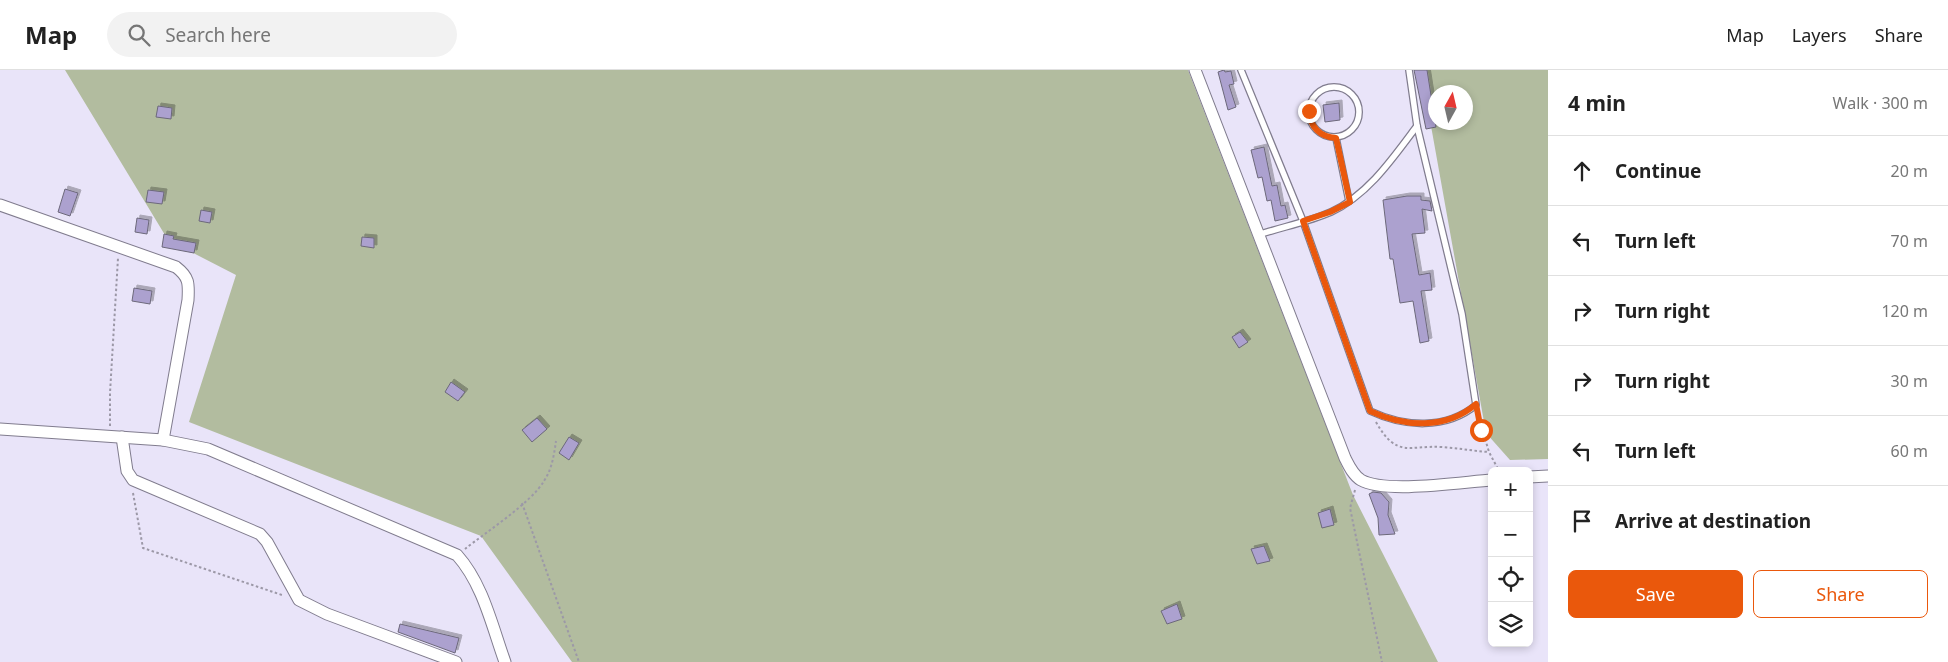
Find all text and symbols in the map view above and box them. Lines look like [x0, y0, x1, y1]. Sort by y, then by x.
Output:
search box [107, 12, 457, 57]
text: Map [25, 18, 77, 51]
icon: search [125, 21, 153, 49]
text: Search here [165, 22, 271, 48]
text: Map [1726, 23, 1764, 47]
text: Layers [1792, 23, 1847, 47]
text: Share [1875, 23, 1923, 47]
north arrow [1428, 85, 1473, 130]
text: 4 min [1568, 89, 1626, 117]
text: Walk · 300 m [1833, 92, 1928, 114]
route end [1298, 100, 1321, 123]
icon: ahead [1568, 157, 1596, 185]
text: Continue [1615, 158, 1701, 184]
text: 20 m [1891, 160, 1928, 182]
icon: left [1568, 227, 1596, 255]
text: Turn left [1615, 228, 1696, 254]
text: 70 m [1891, 230, 1928, 252]
icon: right [1568, 297, 1596, 325]
text: Turn right [1615, 298, 1710, 324]
text: 120 m [1881, 300, 1928, 322]
icon: right [1568, 367, 1596, 395]
text: Turn right [1615, 368, 1710, 394]
text: 30 m [1891, 370, 1928, 392]
route start [1470, 419, 1493, 442]
icon: left [1568, 437, 1596, 465]
text: Turn left [1615, 438, 1696, 464]
text: 60 m [1891, 440, 1928, 462]
map controls [1488, 467, 1533, 647]
button: + [1488, 467, 1533, 512]
icon: arrive [1568, 507, 1596, 535]
text: Arrive at destination [1615, 508, 1811, 534]
button: − [1488, 512, 1533, 557]
button: locate [1488, 557, 1533, 602]
button: Save [1568, 570, 1743, 618]
button: Share [1753, 570, 1928, 618]
button: layers [1488, 602, 1533, 647]

